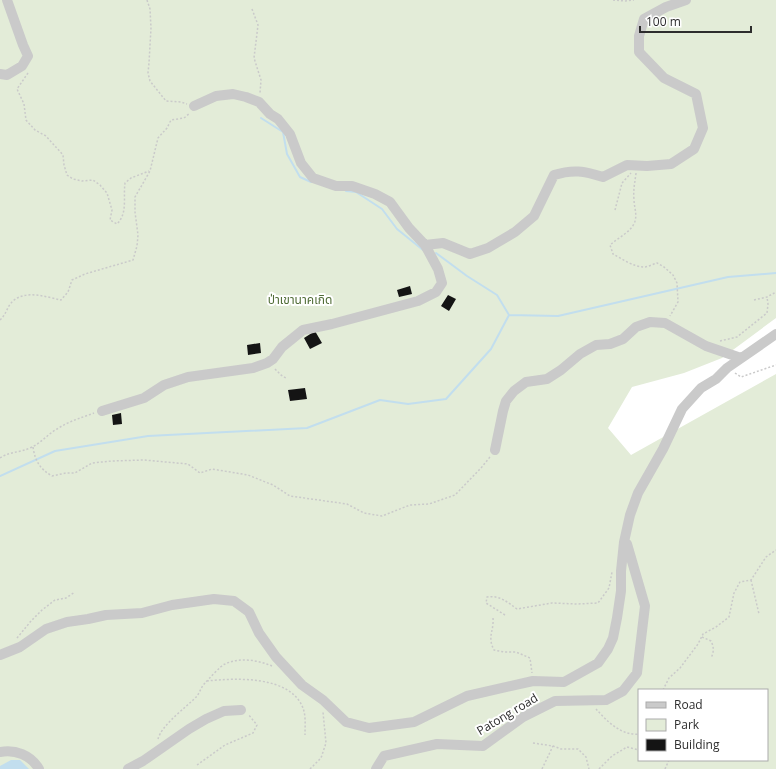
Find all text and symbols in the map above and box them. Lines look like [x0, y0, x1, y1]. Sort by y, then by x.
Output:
scale bar [640, 8, 751, 34]
text: 100 m [646, 13, 681, 30]
park label: ป่าเขานาคเกิด [268, 291, 332, 308]
street label: Patong road [473, 689, 541, 739]
legend [638, 689, 768, 761]
text: Road [674, 696, 703, 713]
text: Park [674, 716, 700, 733]
text: Building [674, 736, 720, 753]

